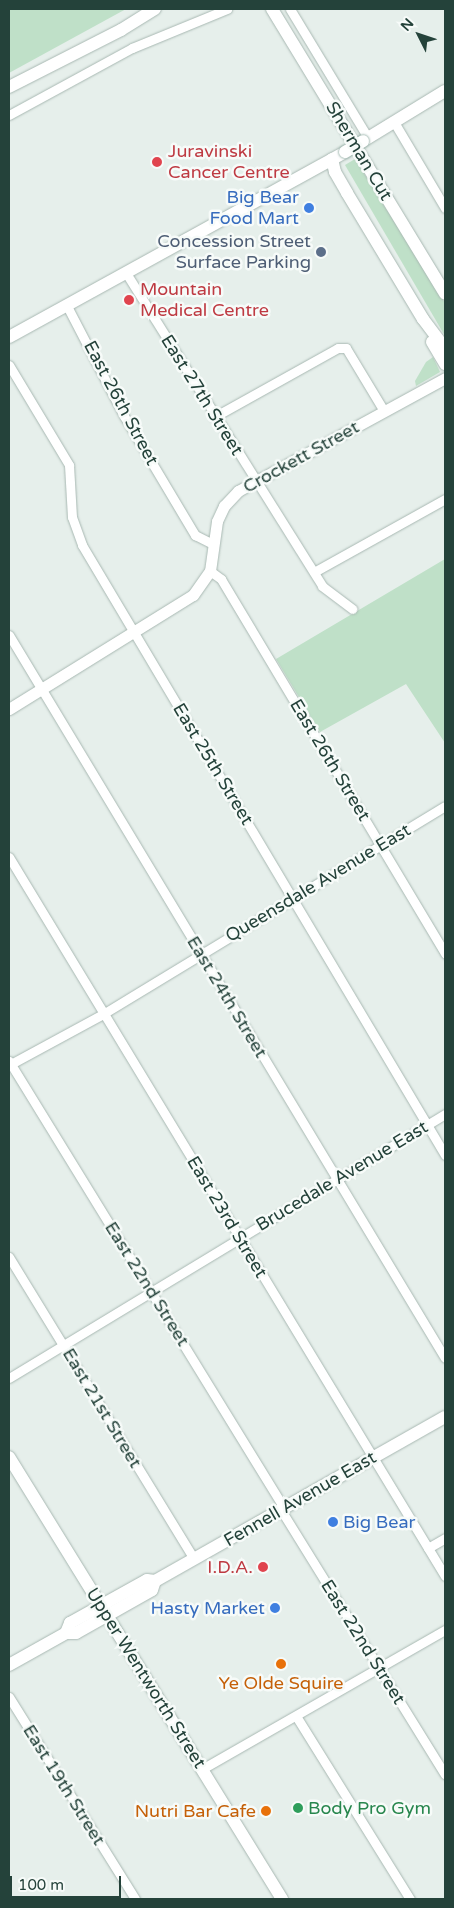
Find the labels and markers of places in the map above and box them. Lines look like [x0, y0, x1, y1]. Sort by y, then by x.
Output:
place label: Juravinski Cancer Centre [168, 141, 290, 183]
marker: Juravinski Cancer Centre [150, 155, 164, 169]
place label: Big Bear Food Mart [210, 187, 299, 230]
marker: Big Bear Food Mart [303, 202, 315, 214]
place label: Concession Street Surface Parking [157, 231, 311, 274]
marker: Concession Street Surface Parking [315, 246, 327, 258]
place label: Mountain Medical Centre [140, 279, 269, 322]
marker: Mountain Medical Centre [122, 293, 136, 307]
place label: Big Bear [343, 1511, 415, 1533]
marker: Big Bear [327, 1516, 339, 1528]
place label: I.D.A. [207, 1556, 253, 1578]
marker: I.D.A. [257, 1561, 269, 1573]
place label: Hasty Market [150, 1597, 265, 1619]
marker: Hasty Market [269, 1602, 281, 1614]
marker: Ye Olde Squire [275, 1658, 287, 1670]
place label: Ye Olde Squire [219, 1672, 343, 1694]
place label: Body Pro Gym [308, 1797, 431, 1819]
place label: Nutri Bar Cafe [135, 1800, 256, 1822]
marker: Body Pro Gym [292, 1802, 304, 1814]
marker: Nutri Bar Cafe [260, 1805, 272, 1817]

